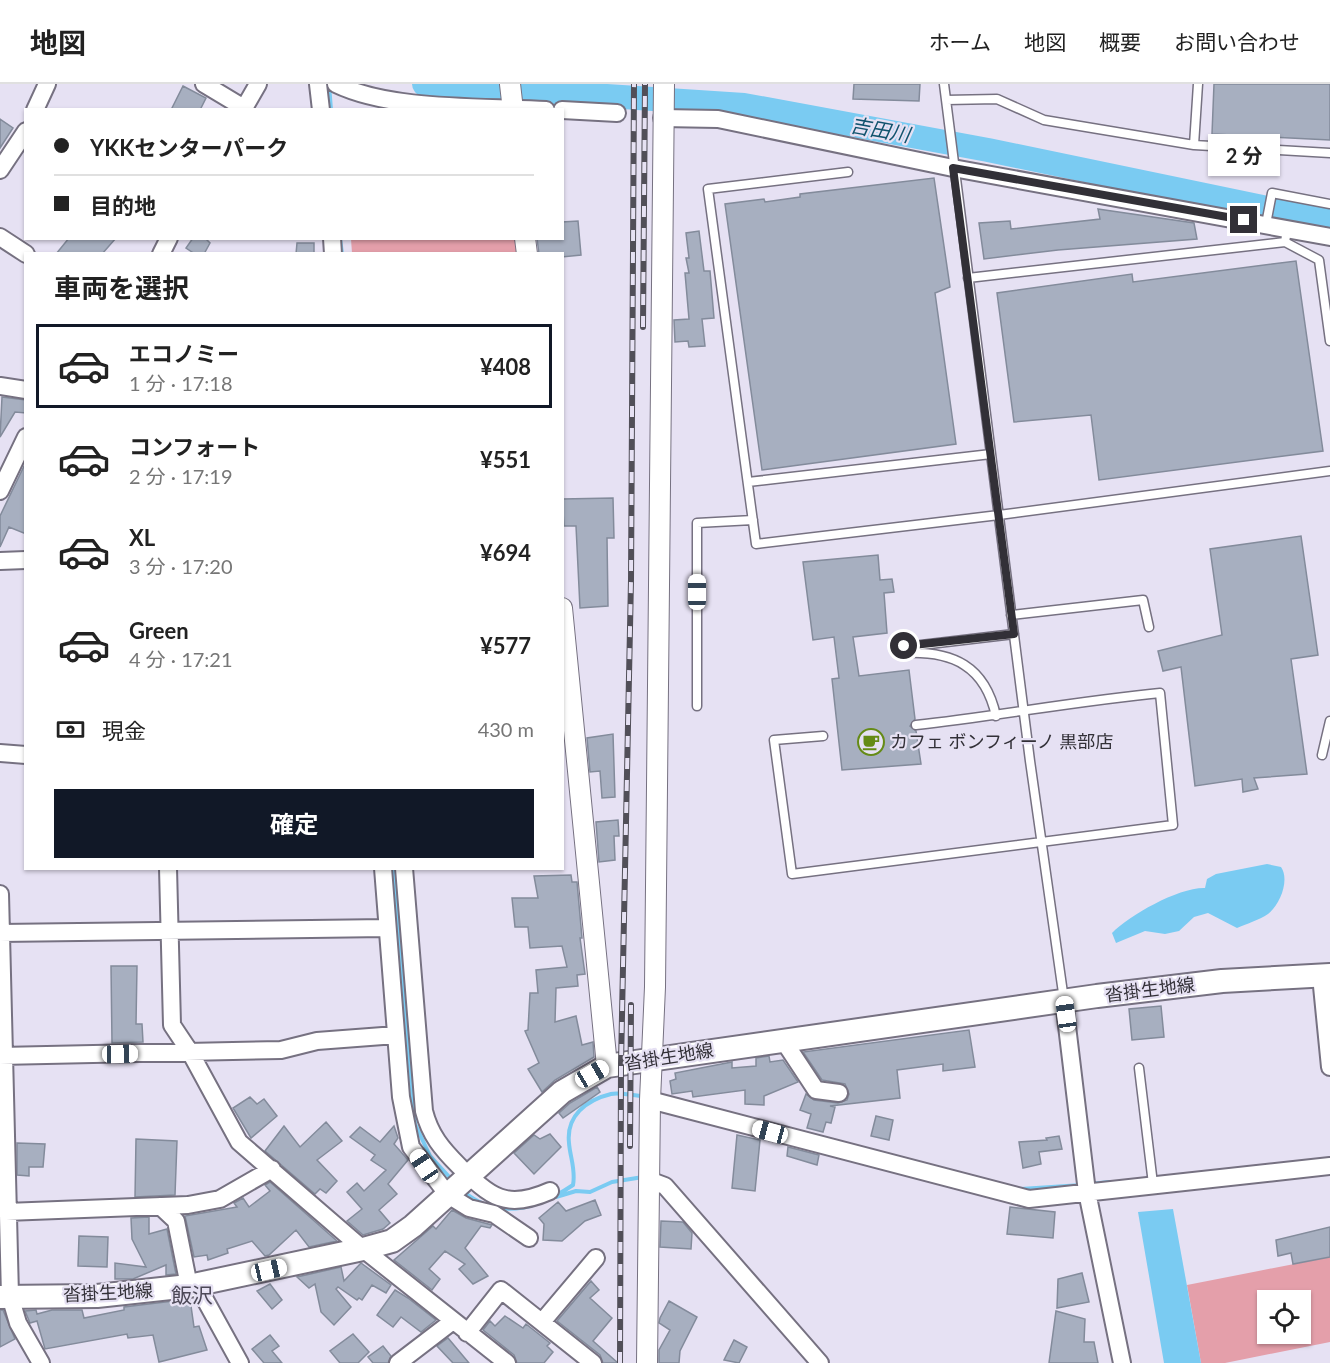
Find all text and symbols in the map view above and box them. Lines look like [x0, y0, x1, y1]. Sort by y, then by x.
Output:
text: 地図 [30, 25, 86, 59]
text: ホーム [929, 29, 991, 54]
text: 地図 [1024, 29, 1066, 54]
text: 概要 [1099, 29, 1141, 54]
text: お問い合わせ [1174, 29, 1300, 54]
water label: 吉田川 [849, 112, 914, 146]
callout: 2 分 [1208, 133, 1280, 175]
text: YKKセンターパーク [90, 134, 288, 161]
text: 2 分 [1226, 143, 1262, 167]
text: 目的地 [90, 192, 156, 219]
route end [1230, 206, 1257, 233]
text: 車両を選択 [54, 271, 189, 304]
icon: car [57, 339, 111, 393]
text: エコノミー [129, 340, 239, 367]
text: ¥408 [480, 353, 531, 380]
text: 1 分 · 17:18 [129, 371, 233, 395]
icon: car [57, 432, 111, 486]
text: コンフォート [129, 433, 260, 460]
text: ¥551 [480, 446, 531, 473]
text: 2 分 · 17:19 [129, 464, 233, 488]
text: XL [129, 524, 155, 551]
icon: car [57, 525, 111, 579]
text: ¥694 [480, 539, 531, 566]
text: 3 分 · 17:20 [129, 554, 233, 578]
car [688, 574, 706, 610]
text: Green [129, 617, 189, 644]
icon: car [57, 618, 111, 672]
text: ¥577 [480, 632, 531, 659]
route start [890, 632, 917, 659]
text: 4 分 · 17:21 [129, 647, 233, 671]
icon: cash [54, 713, 87, 746]
text: 現金 [102, 717, 146, 744]
text: 430 m [478, 717, 534, 741]
cafe icon: カフェ ボンフィーノ 黒部店 [856, 727, 886, 757]
place label: カフェ ボンフィーノ 黒部店 [890, 730, 1113, 752]
button: 確定 [54, 789, 534, 858]
street label: 沓掛生地線 [1104, 973, 1196, 1005]
car [1055, 995, 1077, 1033]
street label: 沓掛生地線 [623, 1038, 715, 1074]
car [102, 1045, 138, 1063]
car [572, 1057, 612, 1091]
car [750, 1119, 790, 1145]
car [406, 1146, 442, 1186]
car [249, 1257, 289, 1283]
street label: 沓掛生地線 [62, 1279, 153, 1305]
district label: 飯沢 [171, 1282, 213, 1307]
map controls [1257, 1290, 1311, 1344]
button: locate [1257, 1290, 1311, 1344]

